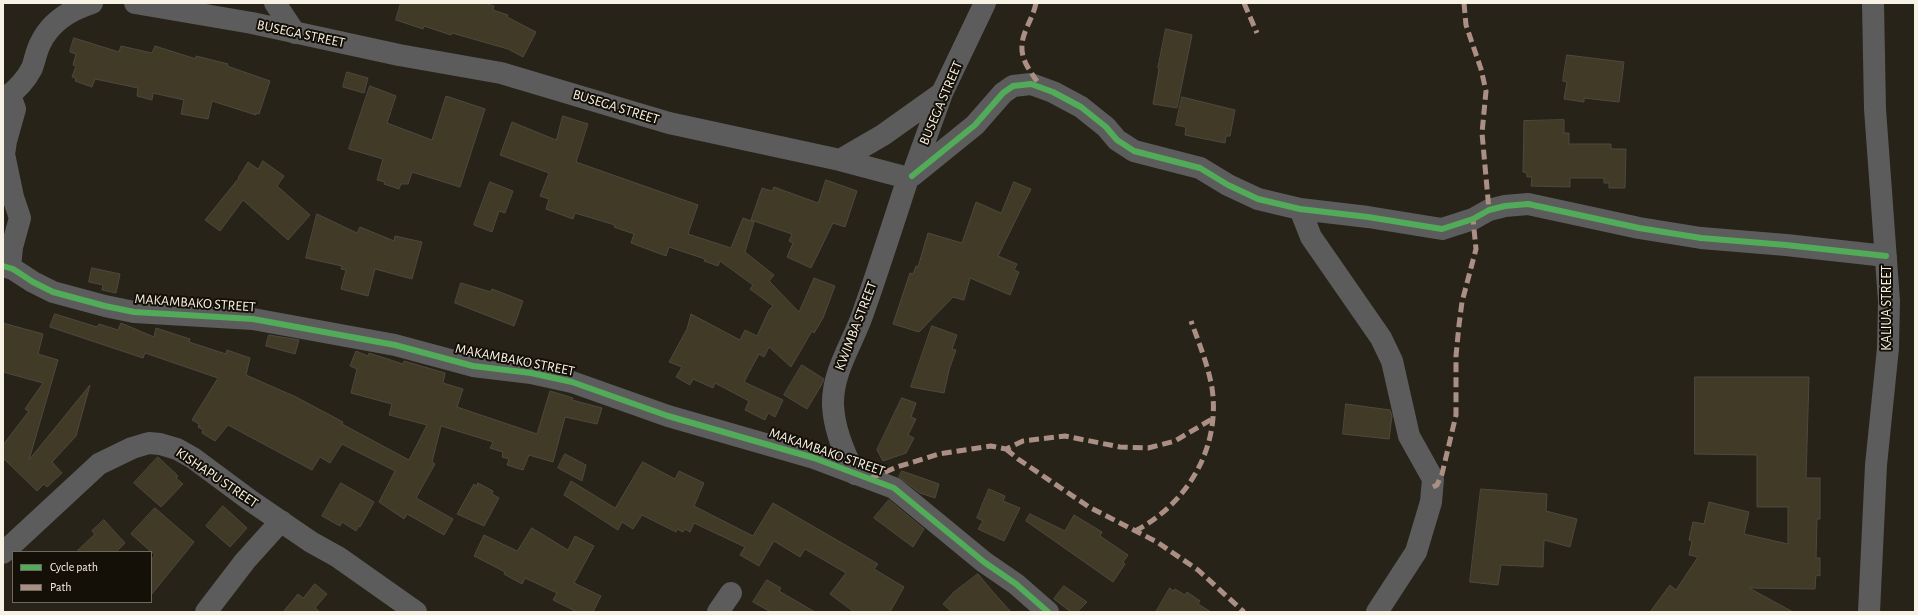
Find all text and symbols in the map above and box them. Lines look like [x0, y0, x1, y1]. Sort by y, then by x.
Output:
street label: BUSEGA STREET [255, 16, 347, 52]
street label: BUSEGA STREET [916, 58, 966, 148]
street label: BUSEGA STREET [571, 86, 661, 128]
street label: KALIUA STREET [1879, 265, 1895, 351]
street label: KWIMBA STREET [831, 279, 881, 373]
street label: MAKAMBAKO STREET [134, 290, 256, 316]
street label: MAKAMBAKO STREET [454, 340, 576, 380]
street label: MAKAMBAKO STREET [767, 424, 887, 480]
street label: KISHAPU STREET [173, 444, 261, 512]
legend [12, 551, 152, 603]
text: Cycle path [50, 561, 98, 573]
text: Path [50, 581, 72, 593]

